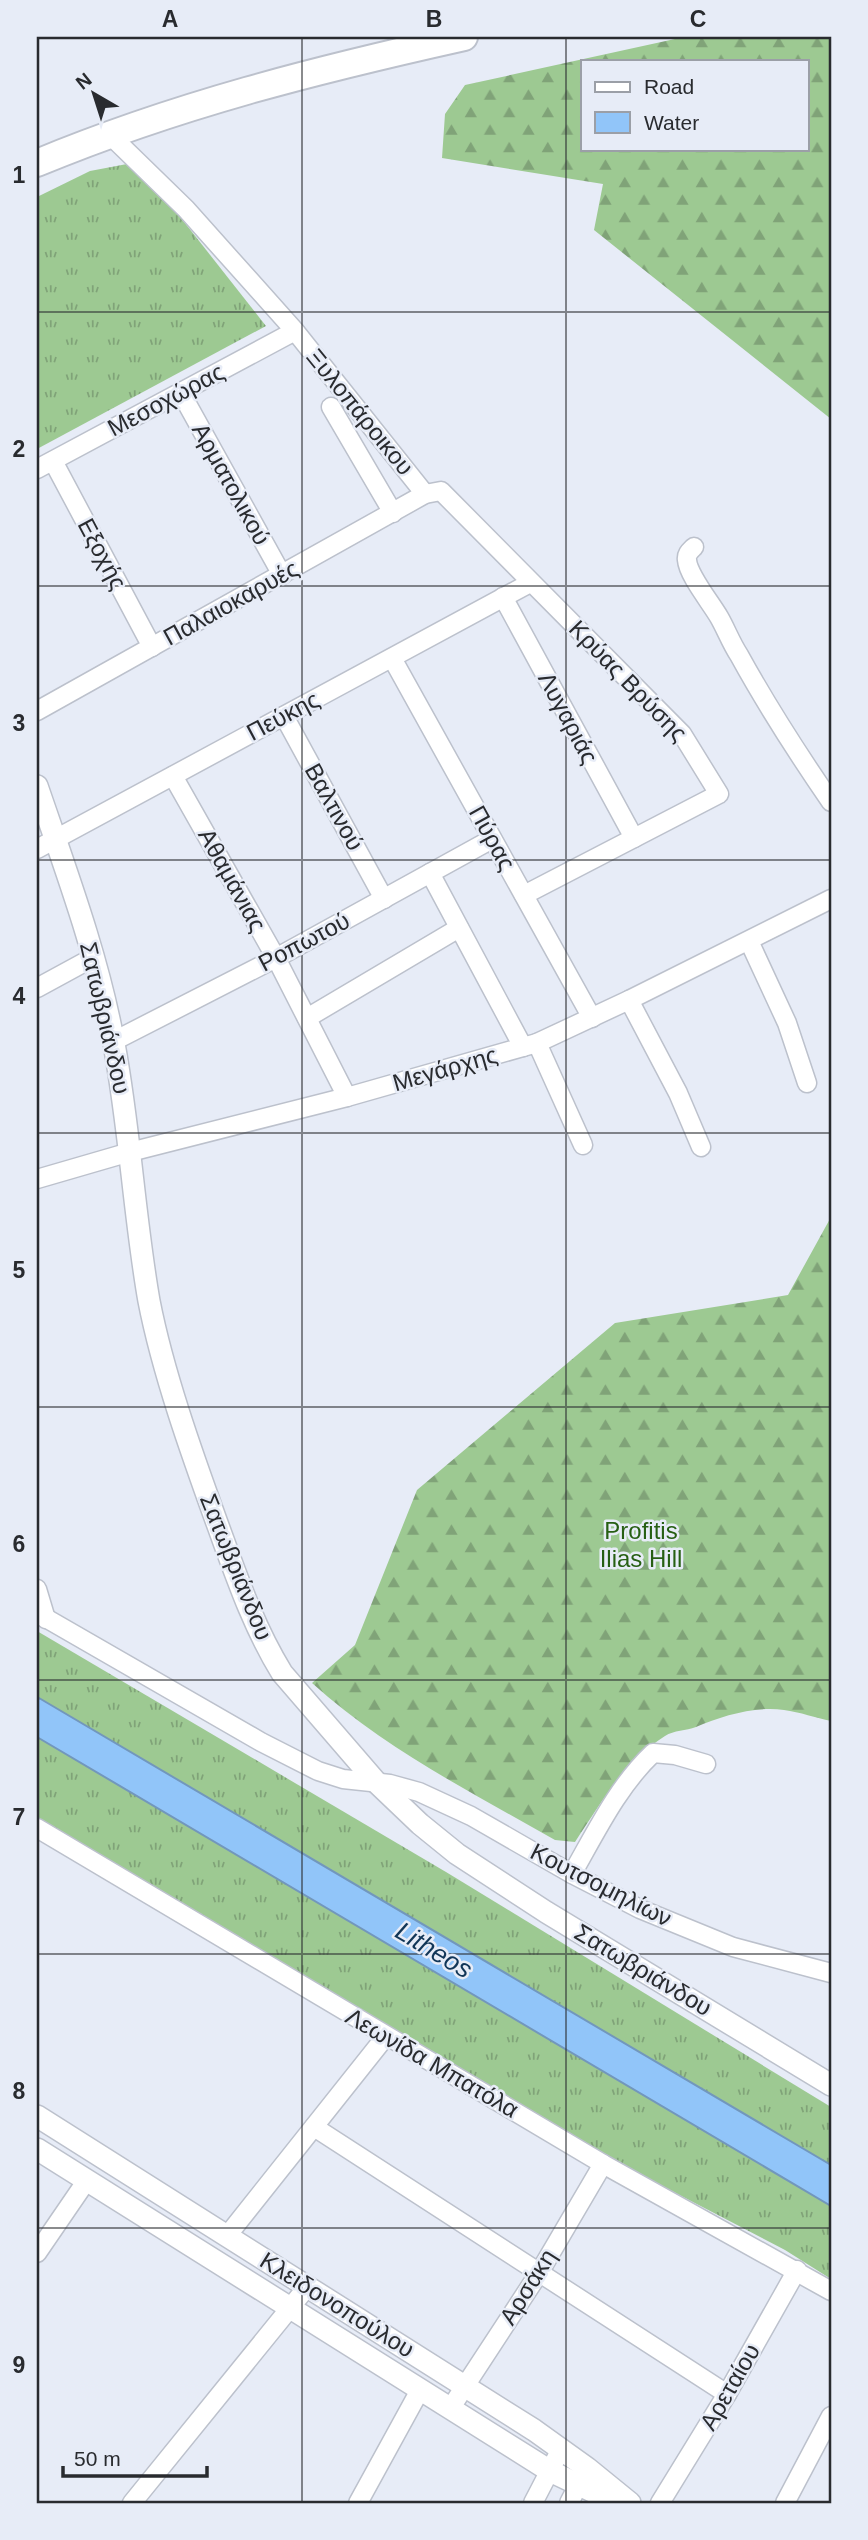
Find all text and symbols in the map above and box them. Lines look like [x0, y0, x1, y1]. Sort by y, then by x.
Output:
text: A [162, 6, 178, 32]
text: B [426, 6, 442, 32]
text: C [690, 6, 706, 32]
north arrow [60, 60, 130, 130]
legend [581, 60, 808, 150]
text: N [72, 69, 96, 94]
text: Road [644, 75, 694, 98]
text: Water [644, 111, 699, 134]
text: 1 [13, 162, 26, 188]
street label: Ξυλοπάροικου [301, 343, 419, 480]
street label: Μεσοχώρας [103, 358, 229, 442]
street label: Αρματολικού [187, 418, 276, 549]
text: 2 [13, 436, 25, 462]
street label: Εξοχής [73, 514, 132, 594]
street label: Παλαιοκαρυές [159, 554, 303, 651]
street label: Κρύας Βρύσης [564, 615, 693, 747]
street label: Λυγαριάς [533, 668, 604, 768]
street label: Πεύκης [242, 685, 324, 746]
text: 3 [13, 710, 25, 736]
street label: Βαλτινού [300, 759, 369, 855]
street label: Πύρας [464, 801, 521, 875]
street label: Αθαμάνιας [193, 823, 272, 936]
street label: Ροπωτού [254, 906, 354, 977]
street label: Σατωβριάνδου [75, 939, 136, 1096]
text: 4 [13, 983, 26, 1009]
street label: Μεγάρχης [389, 1041, 500, 1096]
text: 5 [13, 1257, 26, 1283]
street label: Σατωβριάνδου [195, 1490, 278, 1644]
park label: Profitis Ilias Hill [600, 1517, 682, 1572]
text: 6 [13, 1531, 25, 1557]
text: 7 [13, 1804, 25, 1830]
street label: Κουτσομηλίων [526, 1837, 676, 1932]
water label: Litheos [390, 1916, 478, 1984]
street label: Σατωβριάνδου [570, 1918, 717, 2021]
street label: Λεωνίδα Μπατόλα [341, 2002, 523, 2123]
text: 8 [13, 2078, 26, 2104]
street label: Αρσάκη [494, 2244, 561, 2329]
street label: Κλειδονοπούλου [255, 2246, 419, 2363]
street label: Αρεταίου [694, 2339, 765, 2435]
text: 9 [13, 2352, 25, 2378]
scale bar [63, 2435, 206, 2479]
text: 50 m [74, 2447, 121, 2470]

